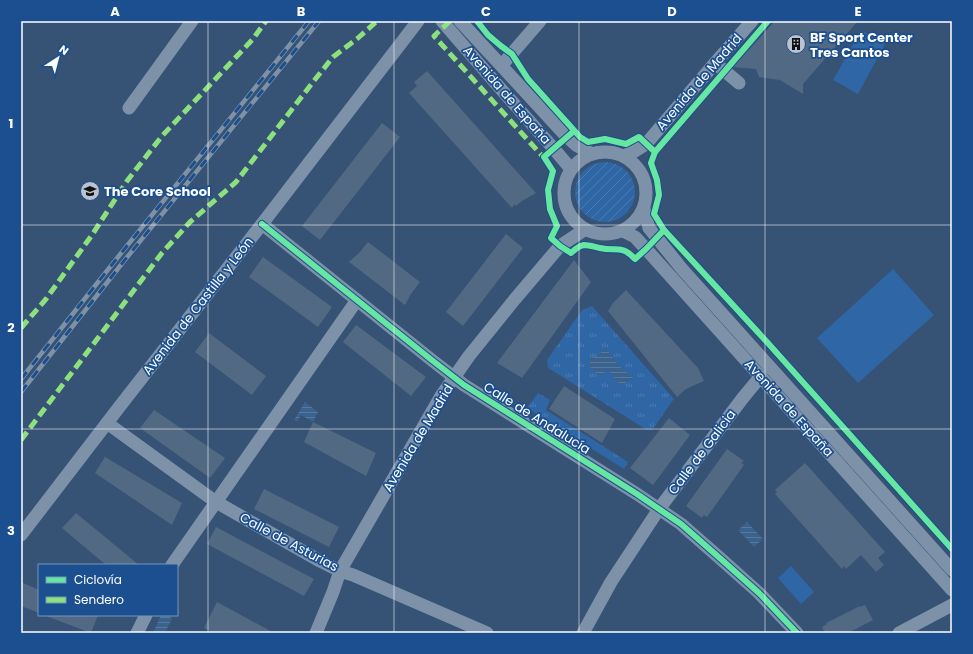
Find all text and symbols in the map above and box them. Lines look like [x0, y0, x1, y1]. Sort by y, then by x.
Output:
text: A [110, 2, 120, 21]
text: B [297, 2, 306, 21]
text: C [481, 2, 491, 21]
text: D [667, 2, 677, 21]
text: E [854, 2, 862, 21]
place label: BF Sport Center Tres Cantos [810, 28, 913, 62]
street label: Avenida de Madrid [652, 30, 746, 134]
building icon: BF Sport Center Tres Cantos [785, 33, 807, 55]
north arrow [38, 38, 78, 78]
text: N [56, 41, 72, 59]
street label: Avenida de España [459, 42, 555, 148]
text: 1 [9, 114, 13, 133]
school or university icon: The Core School [79, 180, 101, 202]
place label: The Core School [104, 182, 211, 201]
street label: Avenida de Castilla y León [138, 233, 258, 379]
text: 2 [7, 318, 15, 337]
street label: Avenida de España [740, 355, 838, 461]
street label: Calle de Andalucía [480, 377, 594, 459]
street label: Avenida de Madrid [378, 381, 458, 495]
street label: Calle de Galicia [664, 405, 740, 499]
street label: Calle de Asturias [236, 508, 342, 576]
text: 3 [7, 521, 15, 540]
legend [38, 564, 178, 616]
text: Ciclovía [74, 571, 122, 588]
text: Sendero [74, 591, 124, 608]

